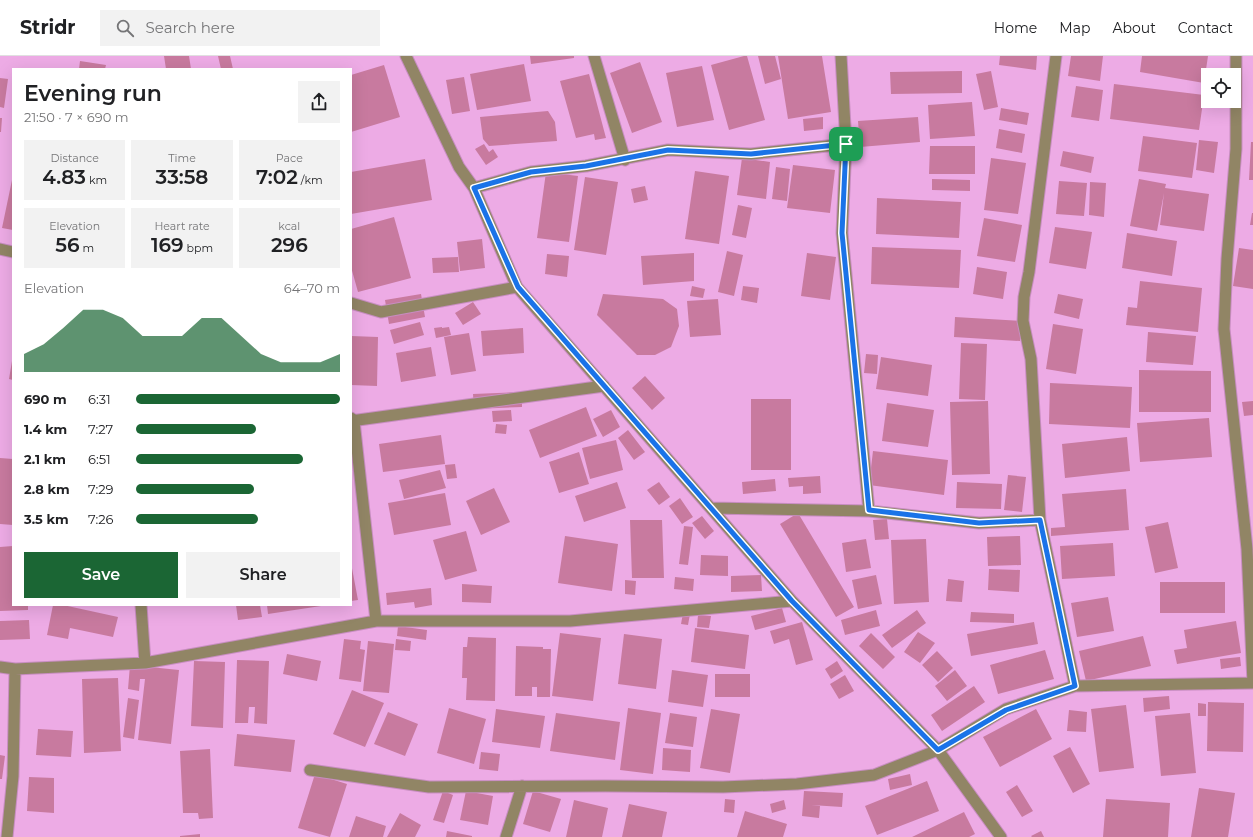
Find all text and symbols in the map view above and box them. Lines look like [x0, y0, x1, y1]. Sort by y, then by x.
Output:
search box [100, 10, 380, 46]
text: Stridr [20, 16, 76, 39]
icon: search [114, 17, 136, 39]
text: Search here [146, 18, 235, 37]
text: Home [994, 19, 1037, 37]
text: Map [1059, 19, 1090, 37]
text: About [1112, 19, 1156, 37]
text: Contact [1178, 19, 1233, 37]
map controls [1201, 68, 1241, 108]
button: locate [1201, 68, 1241, 108]
text: Evening run [24, 80, 162, 107]
button: share [298, 81, 340, 123]
text: 21:50 · 7 × 690 m [24, 109, 128, 125]
pin [829, 127, 863, 161]
icon: arrive [835, 133, 857, 155]
text: Distance [51, 151, 99, 165]
text: Time [168, 151, 196, 165]
text: Pace [276, 151, 303, 165]
text: 4.83 [42, 165, 86, 189]
text: 33:58 [156, 165, 208, 189]
text: 7:02 [256, 165, 298, 189]
text: km [86, 173, 107, 187]
text: /km [298, 173, 323, 187]
text: Elevation [49, 219, 100, 233]
text: Heart rate [154, 219, 210, 233]
text: kcal [278, 219, 300, 233]
text: 56 [55, 233, 80, 257]
text: 169 [151, 233, 184, 257]
text: 296 [271, 233, 308, 257]
text: m [80, 241, 94, 255]
text: bpm [184, 241, 213, 255]
text: Elevation [24, 280, 84, 296]
text: 64–70 m [284, 280, 340, 296]
text: 690 m [24, 391, 67, 407]
text: 6:31 [88, 391, 111, 407]
text: 1.4 km [24, 421, 67, 437]
text: 7:27 [88, 421, 113, 437]
text: 2.1 km [24, 451, 66, 467]
text: 6:51 [88, 451, 111, 467]
text: 2.8 km [24, 481, 70, 497]
text: 7:29 [88, 481, 113, 497]
text: 3.5 km [24, 511, 69, 527]
text: 7:26 [88, 511, 113, 527]
button: Save [24, 552, 178, 598]
button: Share [186, 552, 340, 598]

